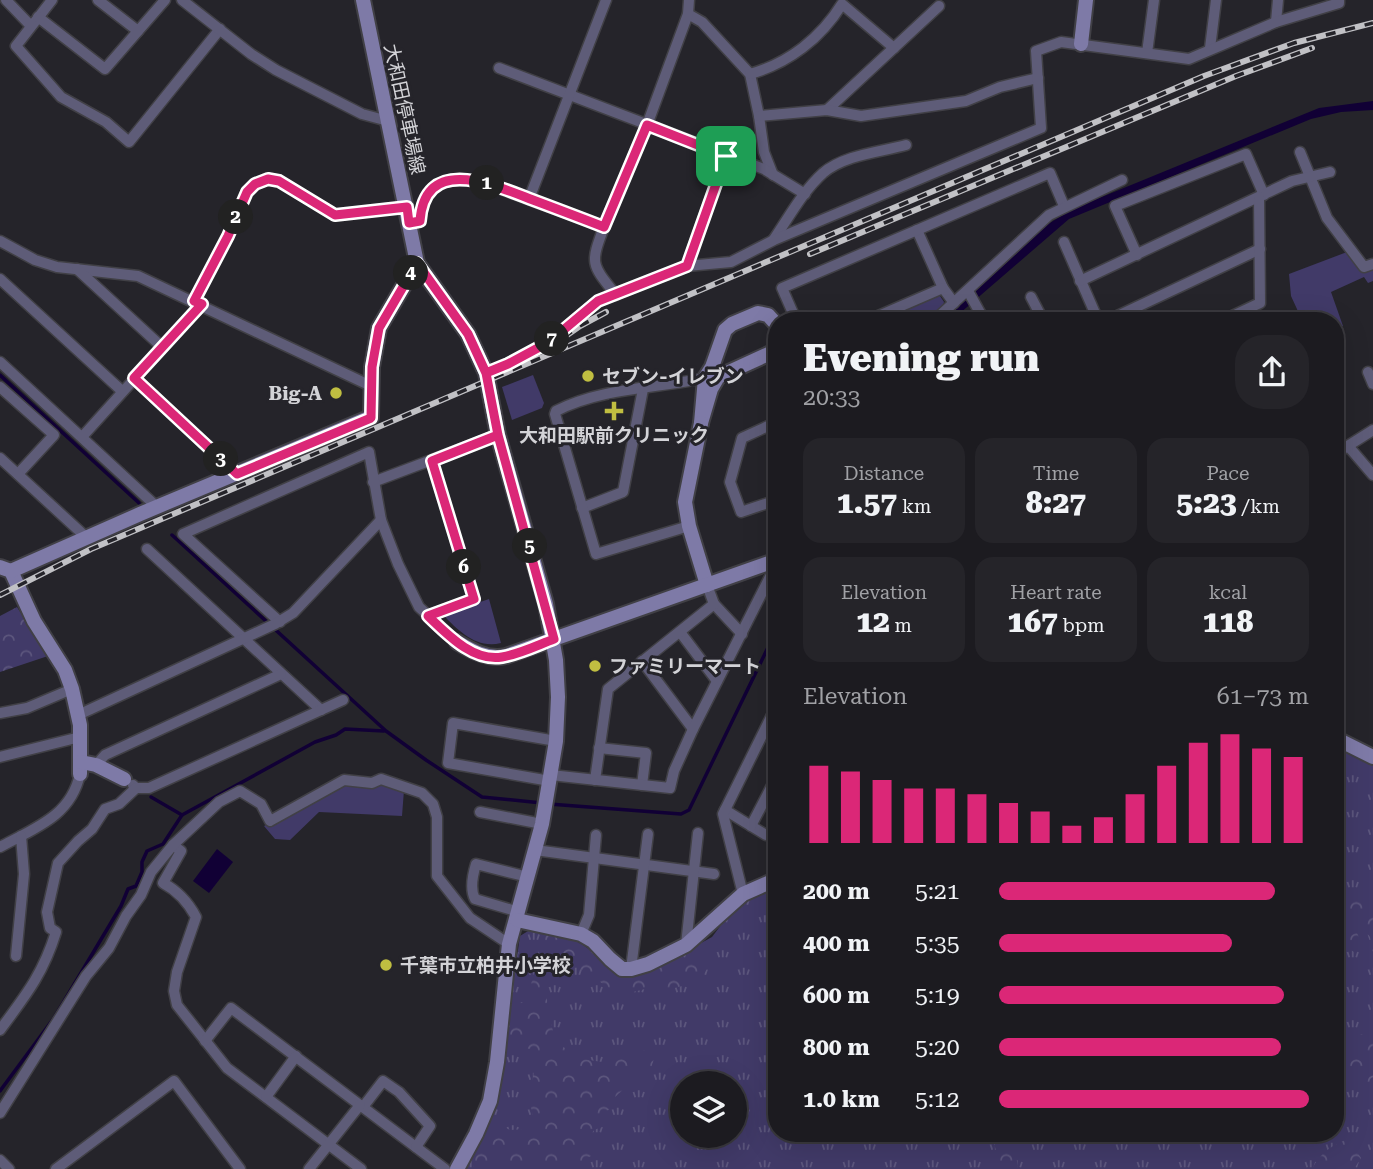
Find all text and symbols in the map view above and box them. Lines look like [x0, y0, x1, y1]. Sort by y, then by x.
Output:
street label: 大和田停車場線 [379, 42, 430, 177]
pin [696, 126, 756, 186]
icon: arrive [707, 137, 745, 175]
pin: 1 [470, 166, 504, 200]
text: 1 [481, 171, 492, 194]
pin: 2 [218, 200, 254, 234]
text: 2 [230, 205, 241, 228]
pin: 4 [394, 256, 428, 290]
text: 4 [405, 261, 416, 284]
pin: 7 [534, 322, 570, 356]
text: 7 [546, 327, 557, 350]
button: share [1235, 335, 1309, 409]
text: Evening run [803, 336, 1039, 380]
place label: セブン-イレブン [602, 365, 744, 388]
marker: セブン-イレブン [580, 368, 596, 384]
place label: Big-A [268, 382, 322, 405]
text: 20:33 [803, 384, 860, 411]
marker: Big-A [328, 385, 344, 401]
marker: 大和田駅前クリニック [604, 401, 624, 421]
place label: 大和田駅前クリニック [519, 424, 709, 447]
pin: 3 [204, 442, 238, 476]
text: 3 [215, 447, 226, 470]
text: Distance [844, 462, 924, 485]
text: Time [1033, 462, 1079, 485]
text: Pace [1207, 462, 1249, 485]
text: 1.57 [837, 485, 897, 520]
text: 8:27 [1026, 485, 1086, 520]
text: 5:23 [1176, 485, 1237, 520]
text: km [897, 495, 931, 518]
text: /km [1237, 495, 1280, 518]
pin: 5 [512, 528, 548, 564]
text: 5 [524, 534, 535, 557]
pin: 6 [447, 550, 482, 584]
text: 6 [458, 555, 469, 578]
text: Elevation [841, 581, 927, 604]
text: Heart rate [1010, 581, 1102, 604]
text: kcal [1209, 581, 1247, 604]
text: 12 [856, 604, 890, 639]
text: 167 [1007, 604, 1058, 639]
text: 118 [1203, 604, 1253, 639]
text: m [890, 614, 912, 637]
text: bpm [1058, 614, 1105, 637]
place label: ファミリーマート [609, 655, 761, 678]
marker: ファミリーマート [587, 658, 603, 674]
text: Elevation [803, 683, 907, 710]
text: 61–73 m [1217, 683, 1309, 710]
text: 200 m [803, 878, 870, 905]
text: 5:21 [915, 878, 960, 905]
text: 400 m [803, 930, 870, 957]
text: 5:35 [915, 930, 960, 957]
place label: 千葉市立柏井小学校 [400, 954, 571, 977]
marker: 千葉市立柏井小学校 [378, 957, 394, 973]
text: 600 m [803, 982, 870, 1009]
text: 5:19 [915, 982, 960, 1009]
text: 800 m [803, 1034, 870, 1061]
text: 5:20 [915, 1034, 960, 1061]
map controls [670, 1071, 747, 1148]
button: layers [670, 1071, 747, 1148]
text: 1.0 km [803, 1086, 880, 1113]
text: 5:12 [915, 1086, 960, 1113]

